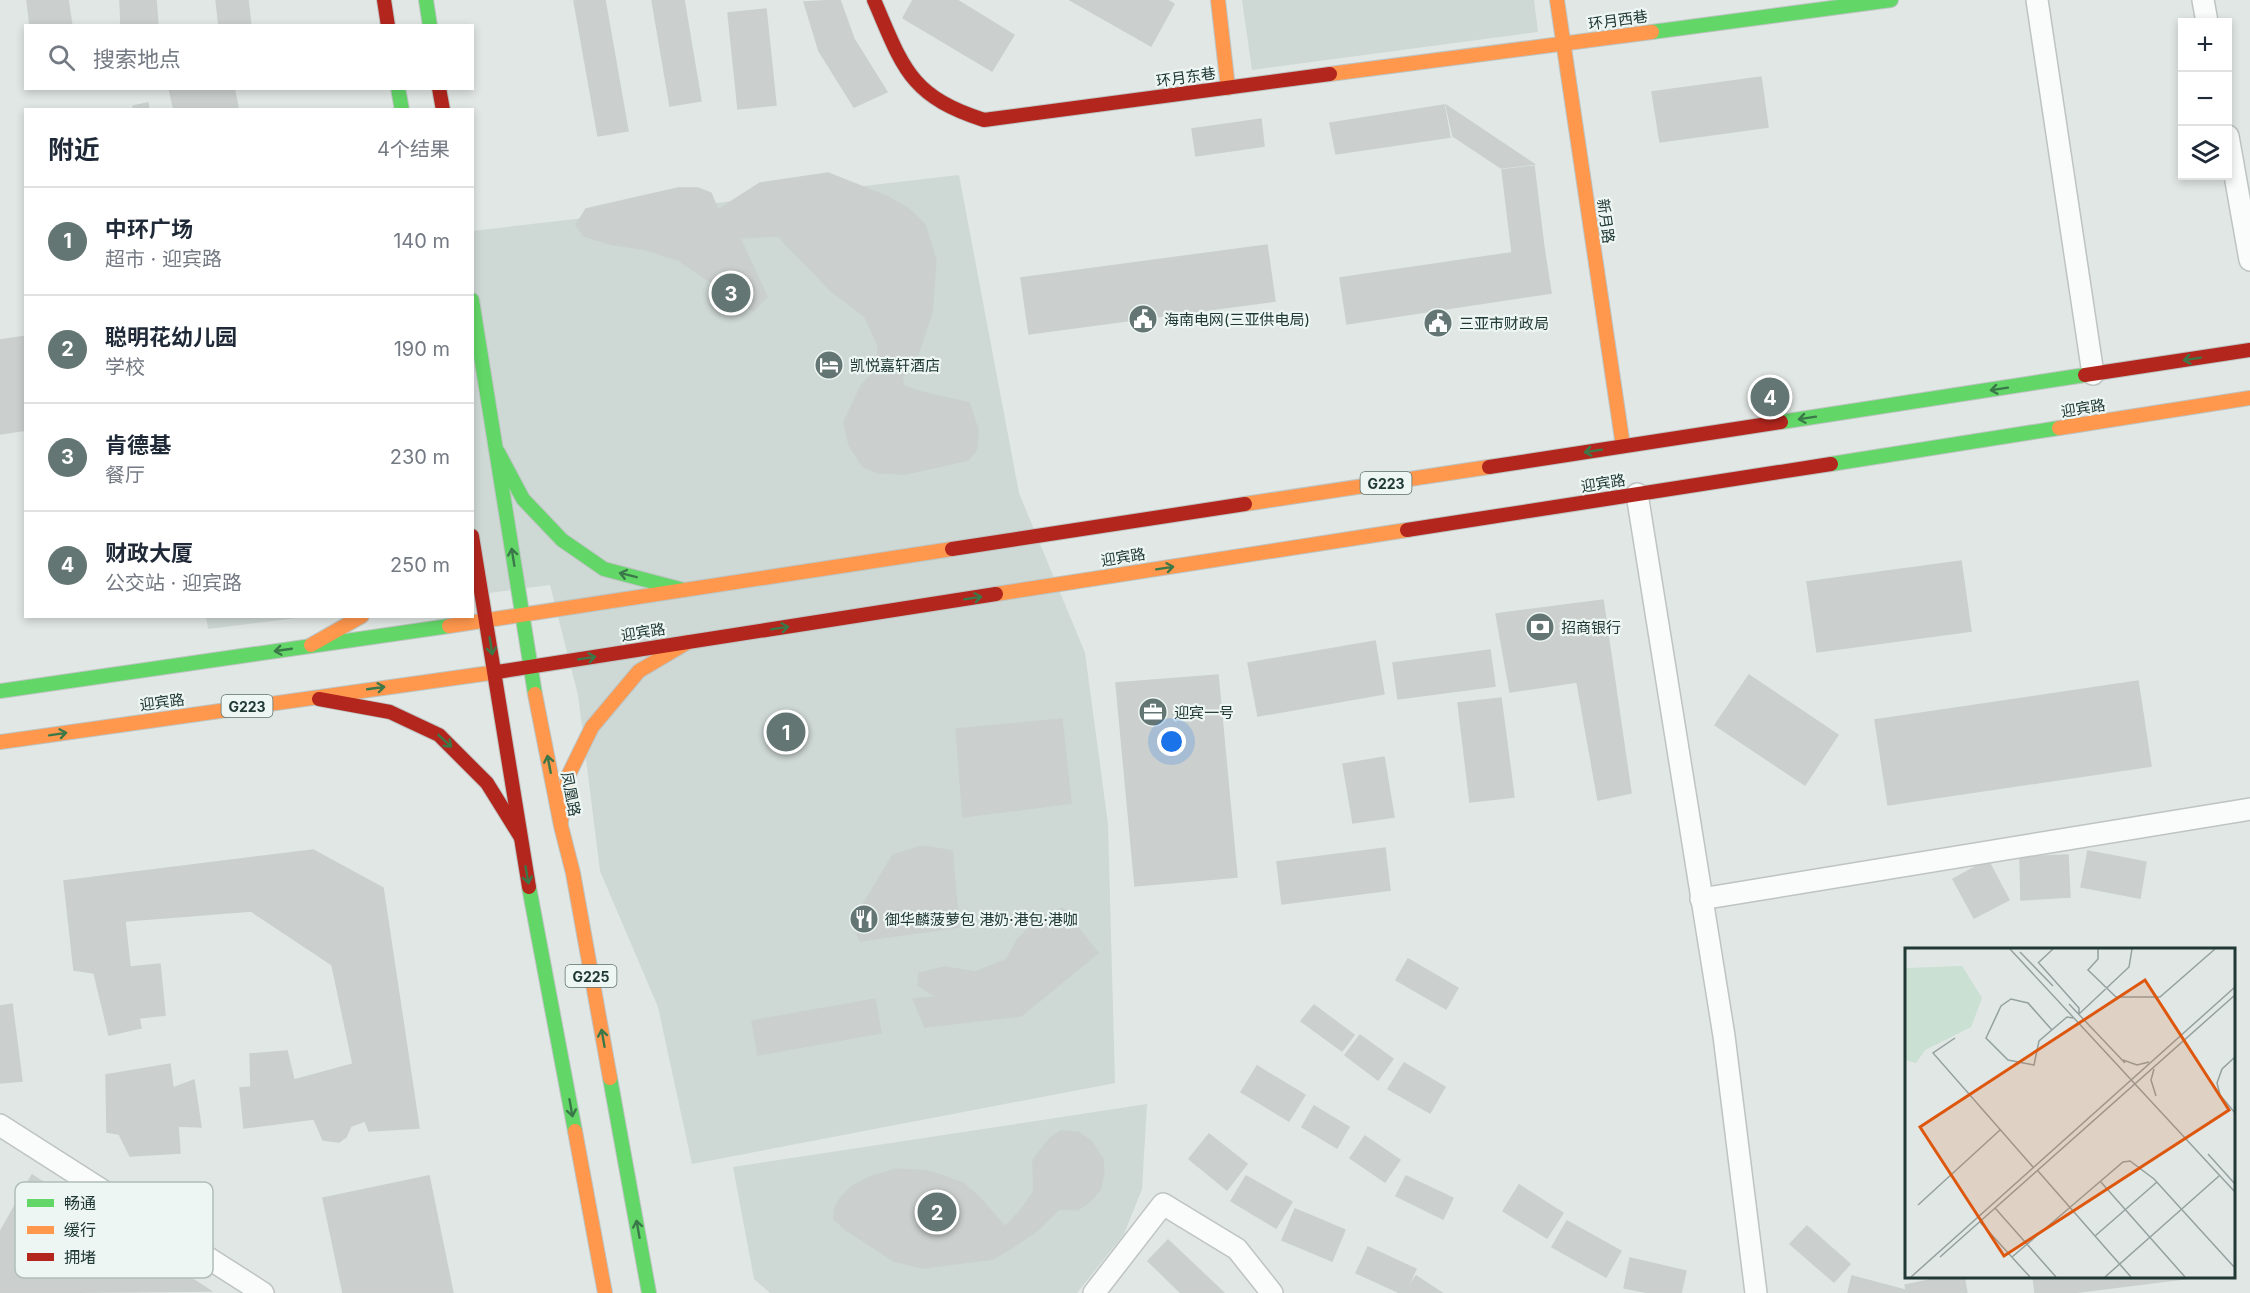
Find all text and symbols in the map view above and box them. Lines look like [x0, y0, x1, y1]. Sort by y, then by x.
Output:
street label: 环月西巷 [1587, 6, 1649, 34]
map controls [2178, 18, 2232, 180]
button: + [2178, 18, 2232, 72]
search box [24, 24, 474, 90]
icon: search [45, 41, 78, 74]
text: 搜索地点 [93, 46, 181, 72]
street label: 环月东巷 [1155, 63, 1217, 91]
button: − [2178, 72, 2232, 126]
button: layers [2178, 126, 2232, 180]
text: 附近 [48, 134, 100, 165]
text: 4个结果 [377, 137, 450, 161]
street label: 新月路 [1593, 197, 1619, 245]
text: 中环广场 [105, 216, 193, 242]
text: 1 [63, 229, 72, 253]
text: 140 m [393, 229, 450, 253]
text: 超市 · 迎宾路 [105, 247, 222, 271]
pin: 3 [712, 270, 750, 316]
public building icon: 海南电网(三亚供电局) [1127, 303, 1159, 335]
public building icon: 三亚市财政局 [1422, 307, 1454, 339]
place label: 海南电网(三亚供电局) [1164, 310, 1310, 329]
place label: 三亚市财政局 [1459, 314, 1549, 333]
text: 聪明花幼儿园 [105, 324, 237, 350]
text: 2 [61, 337, 74, 361]
text: 190 m [394, 337, 450, 361]
hotel icon: 凯悦嘉轩酒店 [813, 349, 845, 381]
one-way arrow [2183, 353, 2203, 364]
text: 学校 [105, 355, 145, 379]
place label: 凯悦嘉轩酒店 [850, 356, 940, 375]
pin: 4 [1750, 374, 1790, 420]
one-way arrow [1990, 383, 2010, 394]
street label: 迎宾路 [2059, 395, 2107, 421]
one-way arrow [1797, 413, 1817, 424]
text: 肯德基 [105, 432, 171, 458]
text: 3 [61, 445, 74, 469]
text: 230 m [390, 445, 450, 469]
one-way arrow [1584, 446, 1604, 457]
text: 餐厅 [105, 463, 145, 487]
street label: 迎宾路 [1579, 470, 1627, 496]
road number: G223 [1360, 472, 1412, 494]
text: 财政大厦 [105, 540, 193, 566]
street label: 迎宾路 [1099, 544, 1147, 570]
one-way arrow [507, 548, 518, 567]
text: 4 [61, 553, 74, 577]
text: 250 m [390, 553, 450, 577]
one-way arrow [1155, 562, 1175, 573]
one-way arrow [619, 569, 638, 581]
text: 公交站 · 迎宾路 [105, 571, 242, 595]
one-way arrow [962, 592, 982, 603]
bank icon: 招商银行 [1524, 611, 1556, 643]
place label: 招商银行 [1561, 618, 1621, 637]
street label: 迎宾路 [619, 619, 667, 645]
one-way arrow [770, 622, 789, 633]
one-way arrow [485, 636, 496, 655]
one-way arrow [274, 644, 293, 655]
one-way arrow [577, 652, 597, 663]
one-way arrow [365, 683, 385, 694]
street label: 迎宾路 [138, 689, 186, 715]
road number: G223 [222, 695, 272, 717]
office icon: 迎宾一号 [1137, 696, 1169, 728]
place label: 迎宾一号 [1174, 703, 1234, 722]
pin: 1 [766, 710, 806, 754]
your location [1157, 727, 1186, 756]
one-way arrow [47, 728, 67, 739]
one-way arrow [437, 734, 452, 748]
one-way arrow [543, 755, 554, 774]
street label: 凤凰路 [557, 770, 585, 818]
one-way arrow [522, 864, 533, 884]
restaurant icon: 御华麟菠萝包 港奶·港包·港咖 [848, 903, 880, 935]
place label: 御华麟菠萝包 港奶·港包·港咖 [885, 910, 1078, 929]
inset map [1905, 948, 2235, 1278]
road number: G225 [566, 965, 616, 987]
one-way arrow [597, 1028, 608, 1048]
one-way arrow [566, 1097, 577, 1117]
legend [15, 1182, 213, 1278]
pin: 2 [918, 1190, 956, 1234]
text: 畅通 [64, 1193, 96, 1213]
text: 缓行 [64, 1220, 96, 1240]
one-way arrow [632, 1220, 643, 1240]
text: 拥堵 [64, 1247, 96, 1267]

